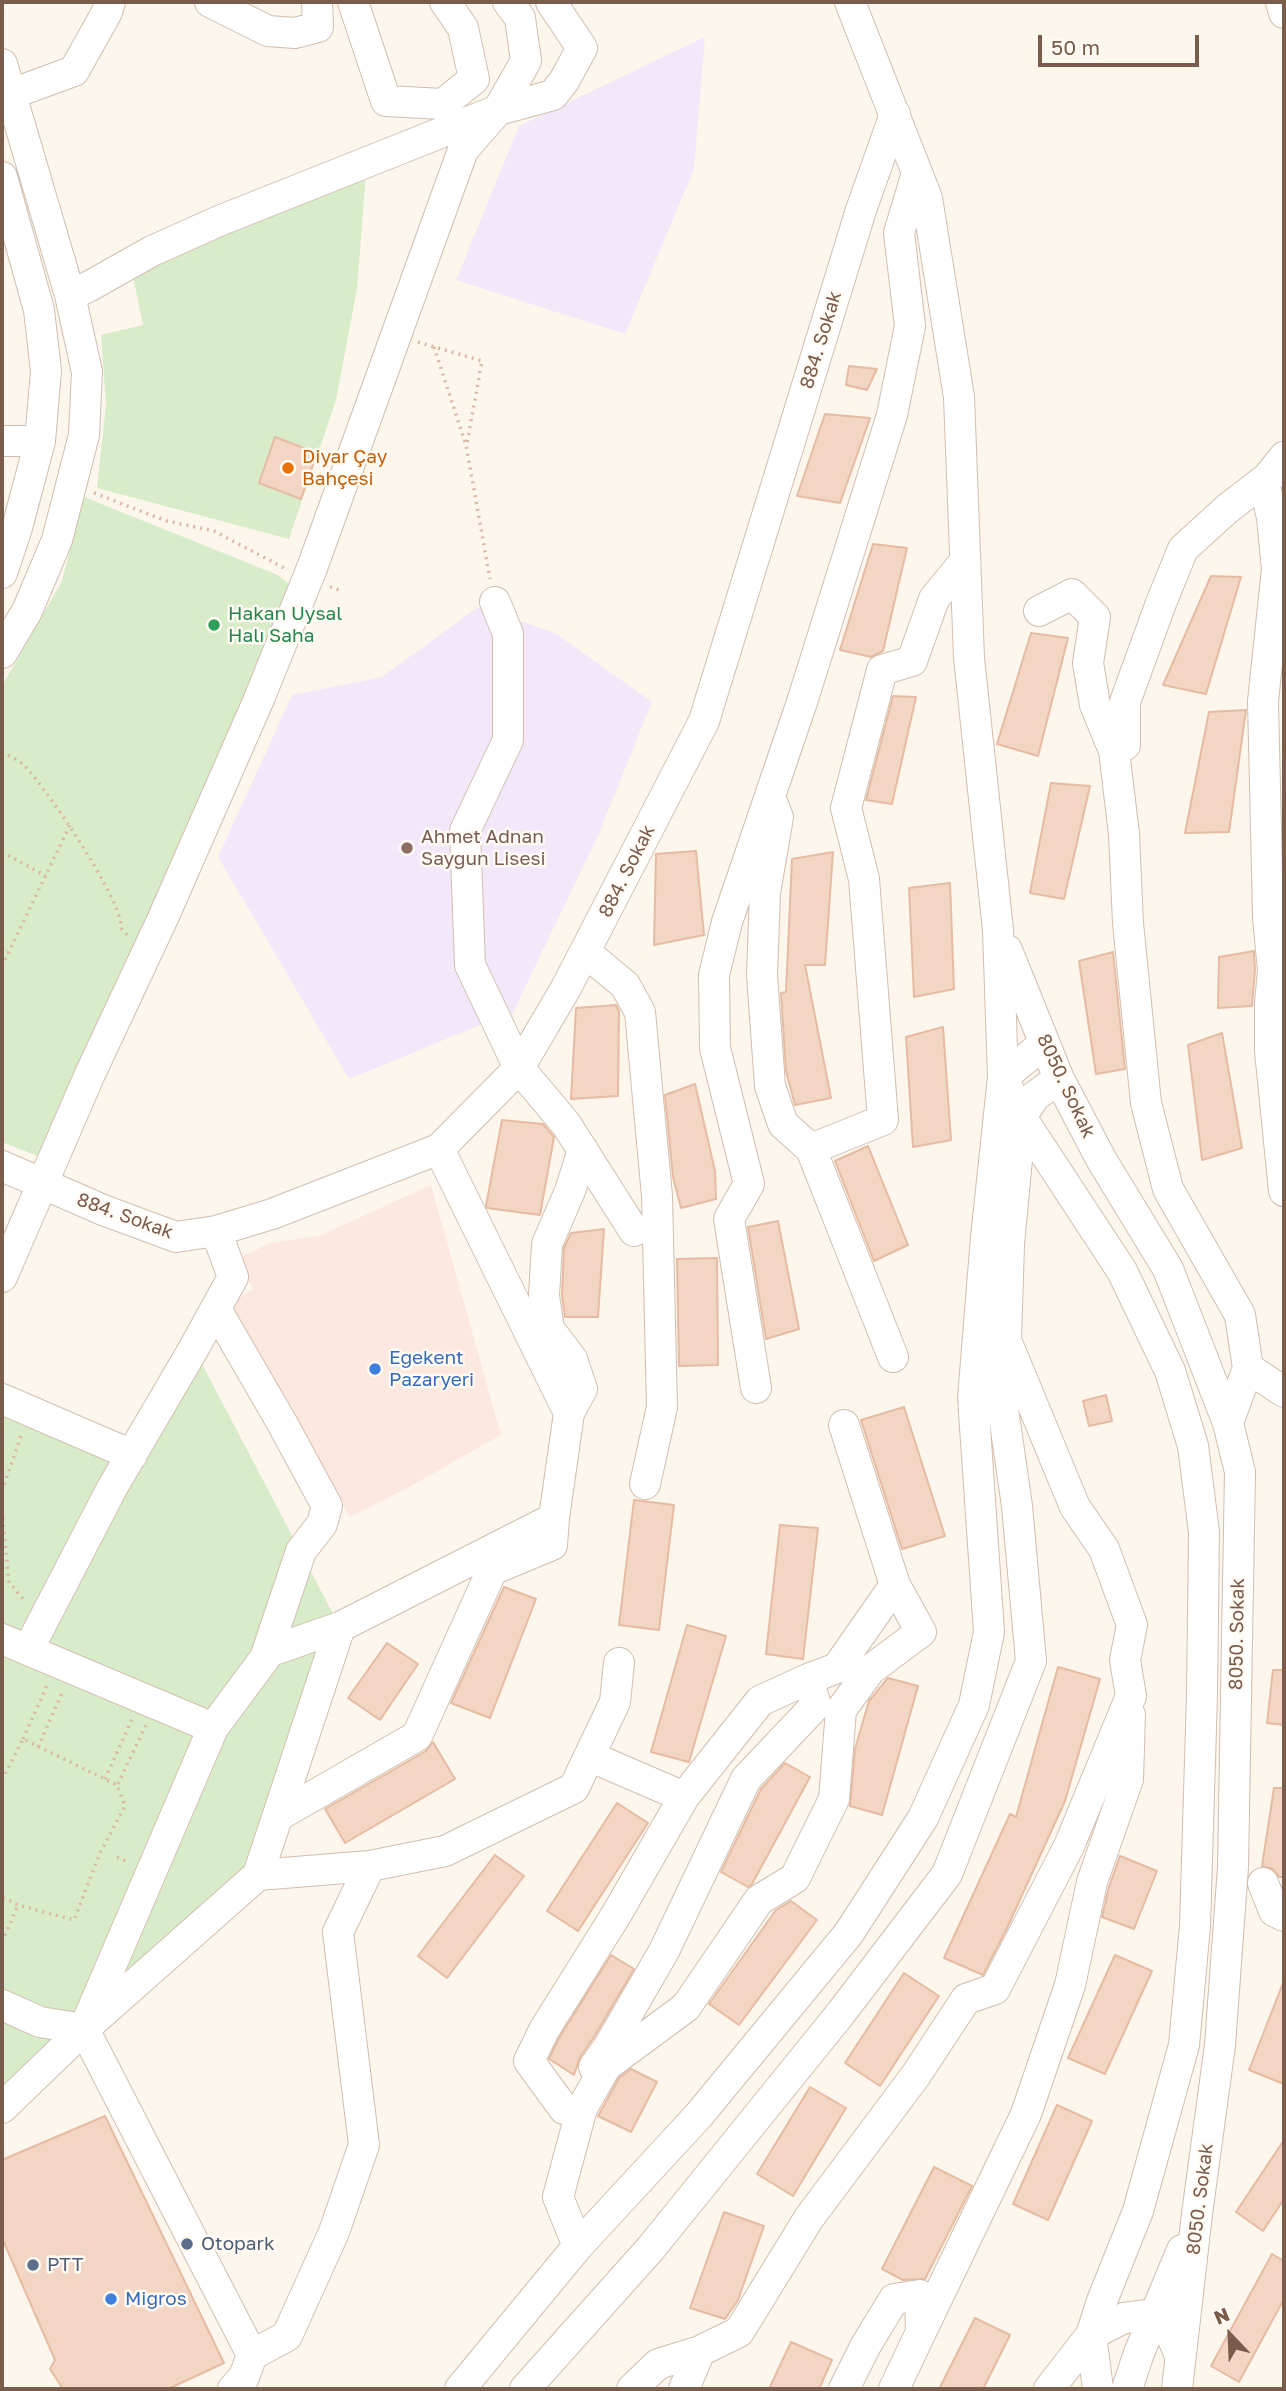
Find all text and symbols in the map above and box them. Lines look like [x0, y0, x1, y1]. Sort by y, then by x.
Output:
scale bar [1041, 21, 1202, 65]
text: 50 m [1051, 34, 1100, 60]
street label: 884. Sokak [795, 288, 847, 392]
place label: Diyar Çay Bahçesi [302, 446, 387, 490]
marker: Diyar Çay Bahçesi [280, 460, 296, 476]
place label: Hakan Uysal Halı Saha [228, 603, 342, 647]
marker: Hakan Uysal Halı Saha [206, 617, 222, 633]
street label: 884. Sokak [594, 821, 660, 921]
place label: Ahmet Adnan Saygun Lisesi [421, 826, 546, 870]
marker: Ahmet Adnan Saygun Lisesi [399, 840, 415, 856]
street label: 8050. Sokak [1032, 1030, 1100, 1142]
street label: 884. Sokak [74, 1188, 176, 1244]
place label: Egekent Pazaryeri [389, 1347, 474, 1391]
marker: Egekent Pazaryeri [367, 1361, 383, 1377]
street label: 8050. Sokak [1225, 1578, 1249, 1690]
street label: 8050. Sokak [1182, 2142, 1218, 2256]
place label: Otopark [201, 2233, 275, 2255]
marker: Otopark [179, 2236, 195, 2252]
place label: PTT [47, 2254, 84, 2276]
marker: PTT [25, 2257, 41, 2273]
place label: Migros [125, 2288, 187, 2310]
marker: Migros [103, 2291, 119, 2307]
north arrow [1195, 2300, 1265, 2370]
text: N [1210, 2302, 1233, 2329]

